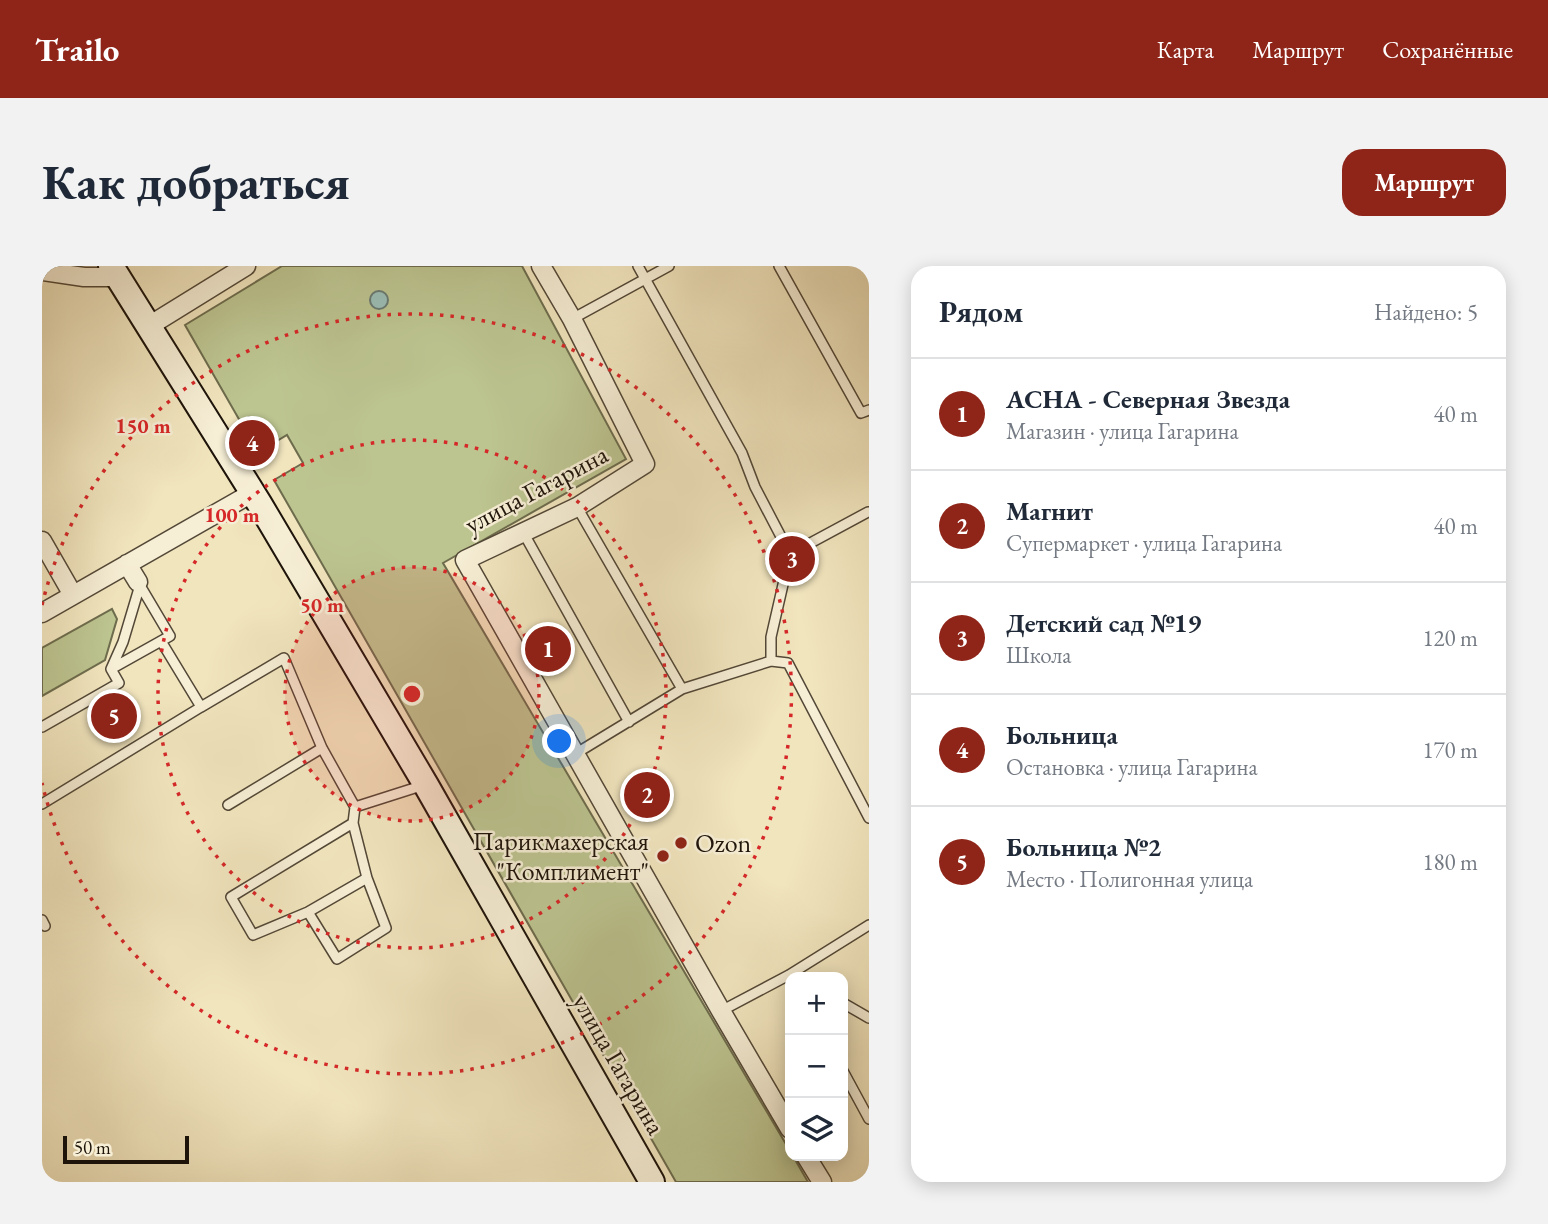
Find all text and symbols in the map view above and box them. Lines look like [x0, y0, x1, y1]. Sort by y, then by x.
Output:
text: Trailo [35, 28, 119, 71]
text: Карта [1157, 34, 1214, 65]
text: Маршрут [1252, 34, 1344, 65]
text: Сохранённые [1382, 34, 1513, 65]
button: Маршрут [1342, 149, 1506, 216]
text: Как добраться [42, 150, 350, 214]
text: Рядом [939, 292, 1023, 331]
text: Найдено: 5 [1374, 297, 1478, 327]
text: АСНА - Северная Звезда [1006, 382, 1290, 416]
text: 1 [956, 399, 968, 429]
text: 40 m [1433, 399, 1478, 429]
text: 150 m [115, 412, 171, 439]
text: Магазин · улица Гагарина [1006, 416, 1239, 446]
pin: 4 [229, 417, 275, 469]
street label: улица Гагарина [458, 437, 614, 541]
text: Магнит [1006, 494, 1093, 528]
text: 100 m [204, 501, 260, 528]
text: 2 [956, 511, 968, 541]
text: 40 m [1433, 511, 1478, 541]
text: Супермаркет · улица Гагарина [1006, 528, 1282, 558]
pin: 3 [769, 533, 815, 585]
text: 50 m [300, 591, 344, 618]
text: Детский сад №19 [1006, 606, 1201, 640]
pin: 1 [525, 623, 571, 675]
text: 3 [956, 623, 968, 653]
text: 120 m [1422, 623, 1478, 653]
text: Школа [1006, 640, 1071, 670]
centre of rings [400, 682, 424, 706]
pin: 5 [91, 690, 137, 742]
text: Больница [1006, 718, 1118, 752]
your location [542, 724, 576, 758]
text: 4 [956, 735, 968, 765]
text: 170 m [1422, 735, 1478, 765]
text: Остановка · улица Гагарина [1006, 752, 1258, 782]
pin: 2 [624, 769, 670, 821]
place label: Парикмахерская "Комплимент" [472, 824, 649, 888]
place label: Ozon [695, 826, 752, 860]
text: Больница №2 [1006, 830, 1161, 864]
marker: Ozon [673, 835, 689, 851]
text: 5 [956, 847, 968, 877]
text: 180 m [1422, 847, 1478, 877]
marker: Парикмахерская "Комплимент" [655, 848, 671, 864]
text: Место · Полигонная улица [1006, 864, 1253, 894]
map controls [785, 972, 848, 1161]
button: + [785, 972, 848, 1035]
street label: улица Гагарина [565, 987, 673, 1141]
button: − [785, 1035, 848, 1098]
button: layers [785, 1098, 848, 1161]
scale bar [63, 1133, 189, 1165]
text: 50 m [74, 1135, 111, 1160]

